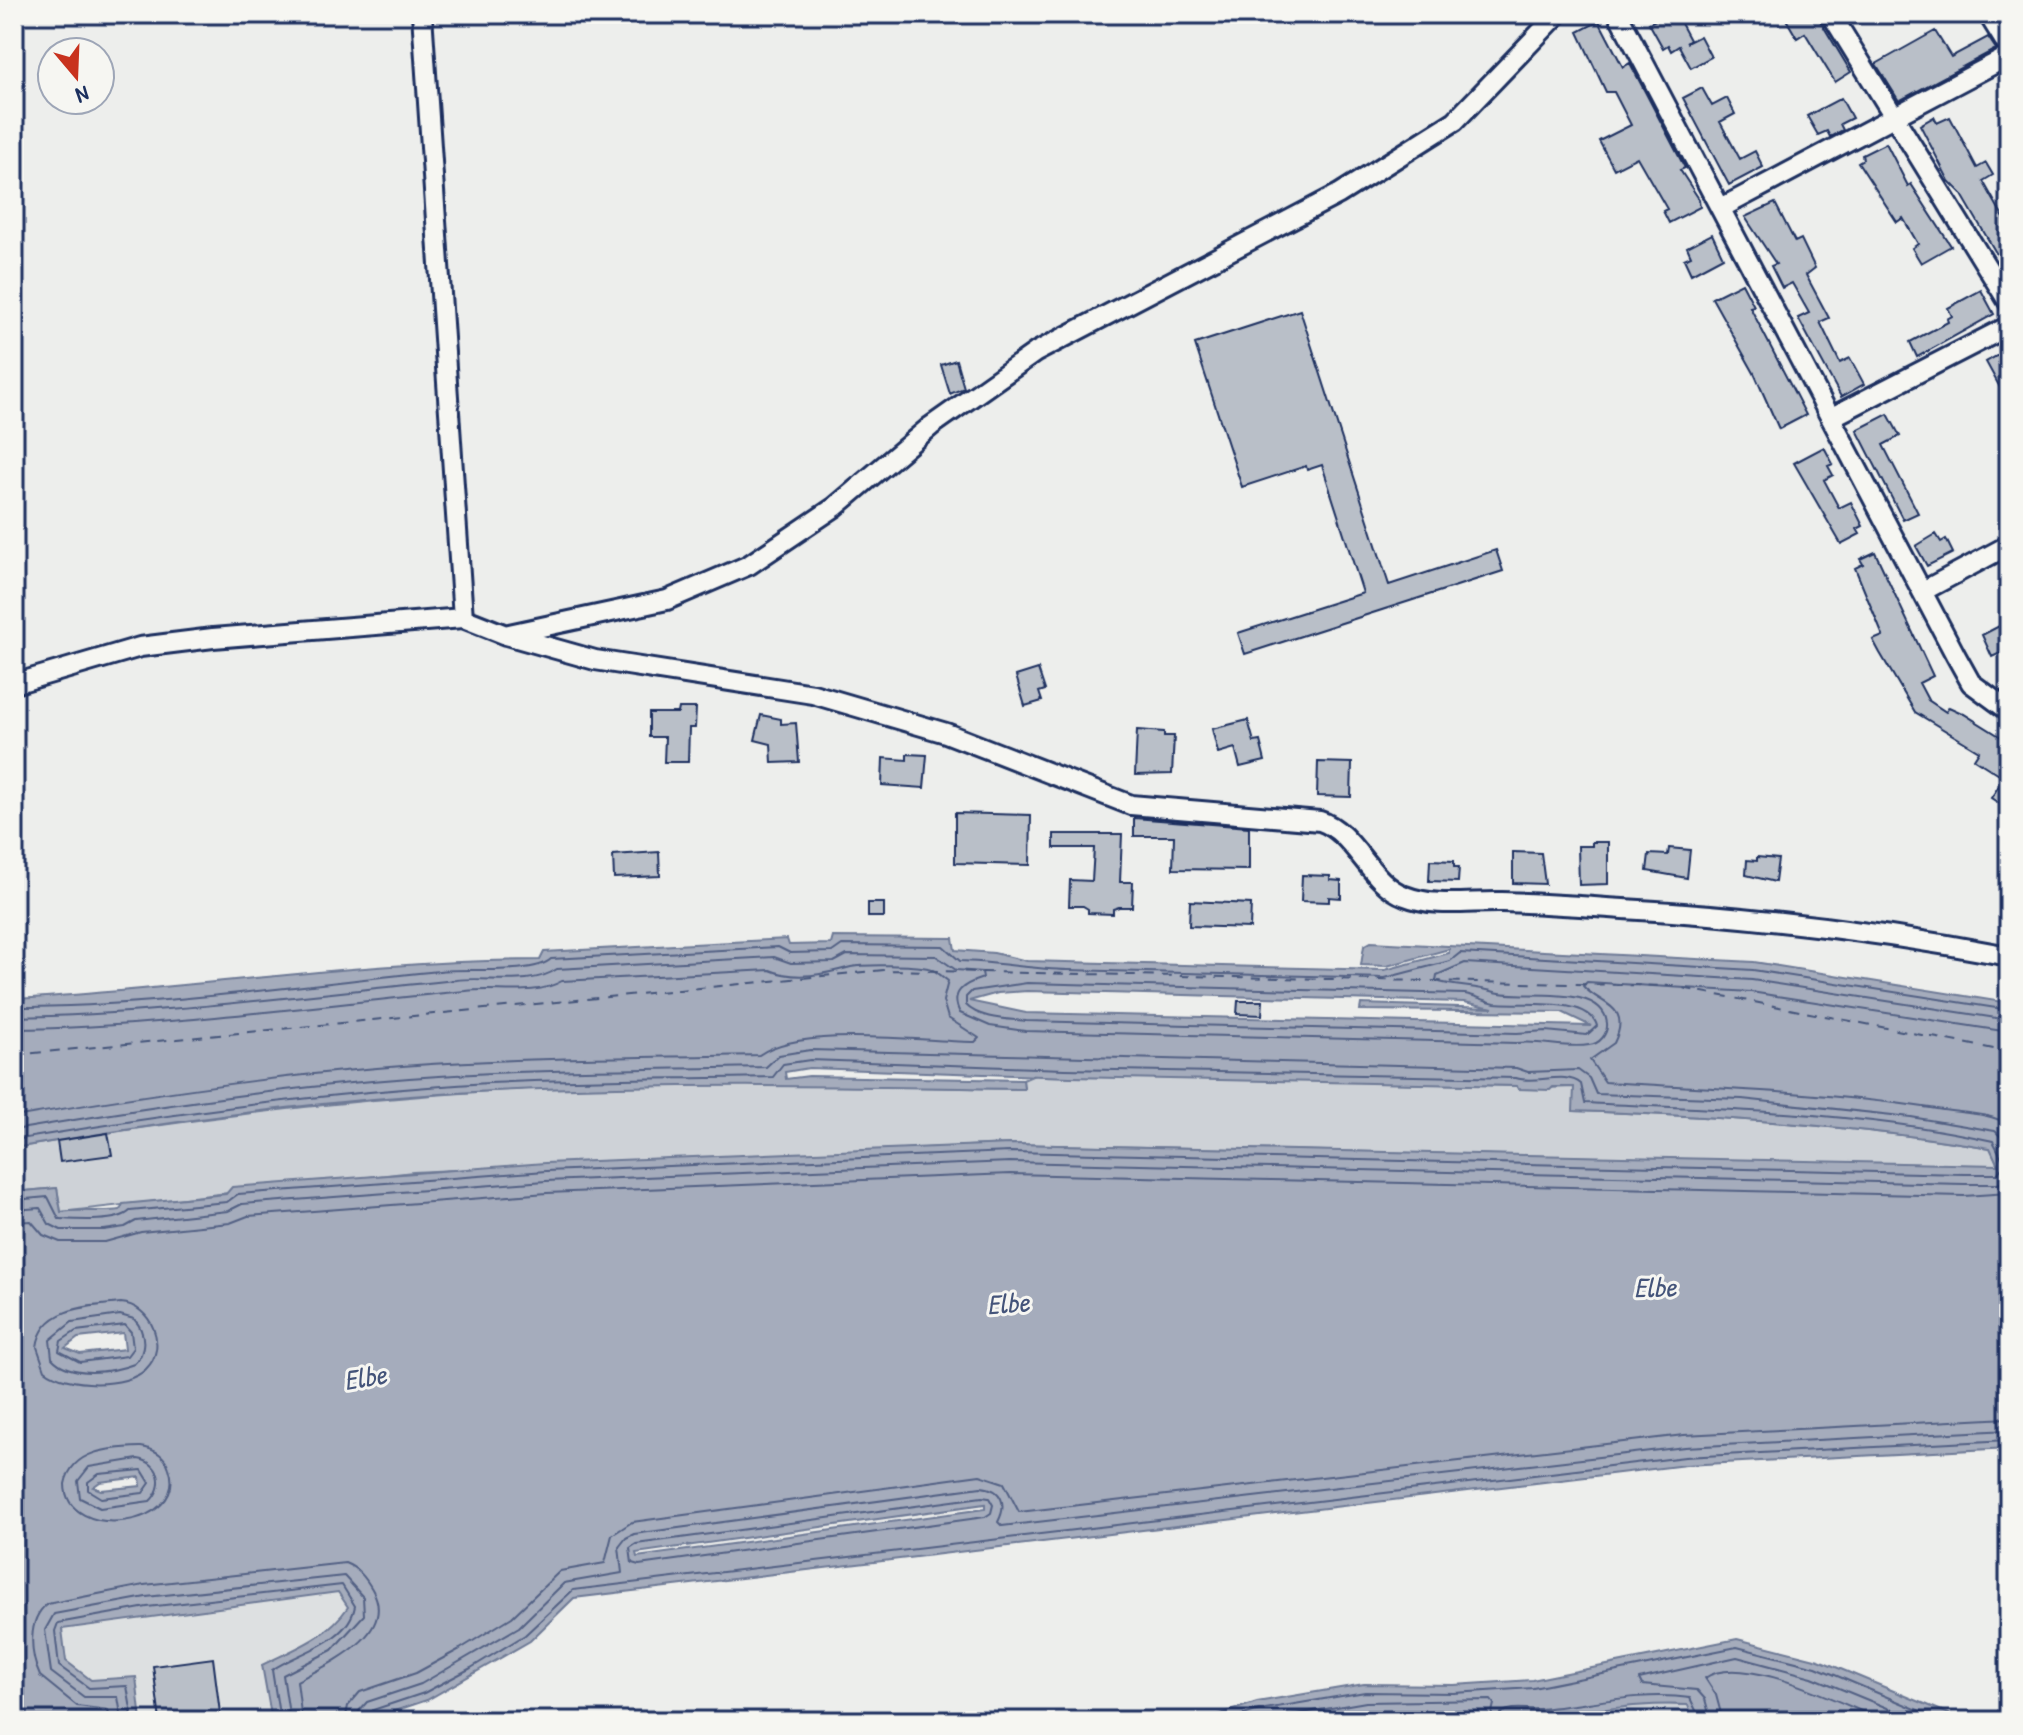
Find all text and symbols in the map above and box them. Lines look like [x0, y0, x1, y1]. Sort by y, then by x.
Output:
north arrow [36, 36, 116, 116]
text: N [72, 79, 93, 111]
water label: Elbe [1633, 1268, 1678, 1306]
water label: Elbe [985, 1282, 1032, 1323]
water label: Elbe [341, 1355, 391, 1399]

